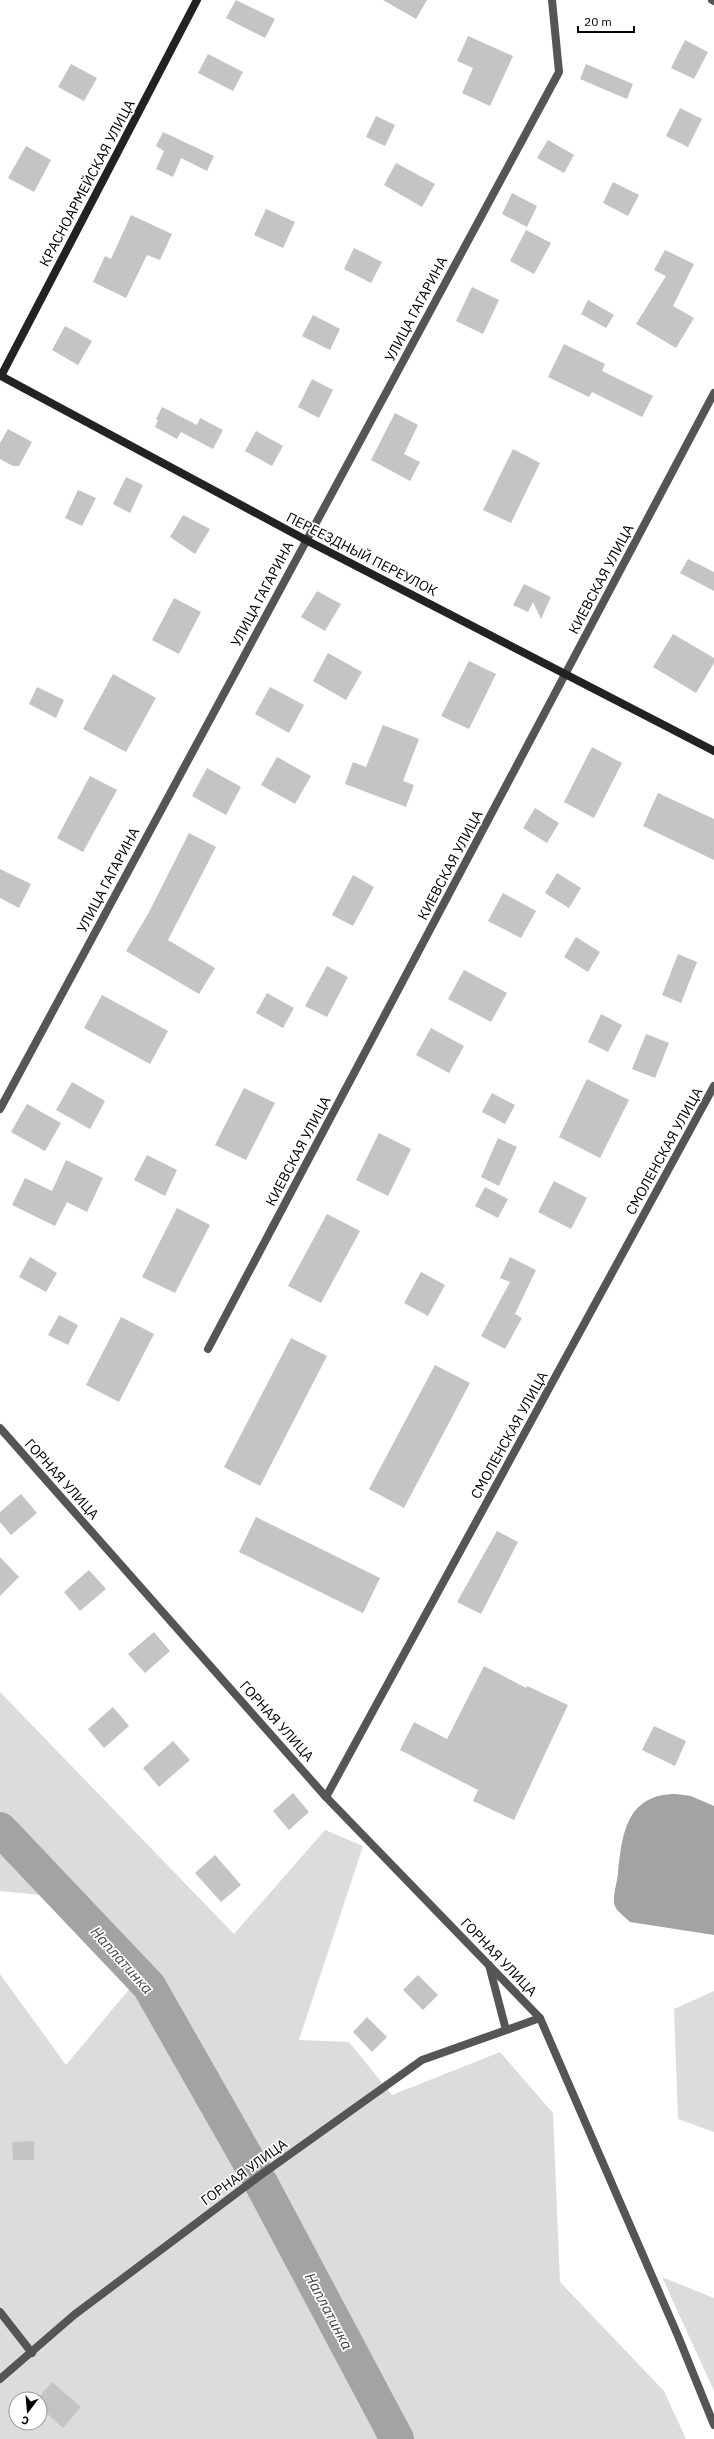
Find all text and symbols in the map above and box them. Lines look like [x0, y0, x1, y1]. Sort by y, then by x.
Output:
scale bar [578, 8, 634, 34]
text: 20 m [584, 14, 612, 29]
street label: КРАСНОАРМЕЙСКАЯ УЛИЦА [34, 96, 139, 270]
street label: УЛИЦА ГАГАРИНА [381, 253, 451, 365]
street label: ПЕРЕЕЗДНЫЙ ПЕРЕУЛОК [283, 507, 441, 600]
street label: КИЕВСКАЯ УЛИЦА [564, 521, 638, 637]
street label: УЛИЦА ГАГАРИНА [227, 538, 297, 650]
street label: КИЕВСКАЯ УЛИЦА [413, 807, 487, 923]
street label: УЛИЦА ГАГАРИНА [73, 824, 143, 936]
street label: СМОЛЕНСКАЯ УЛИЦА [622, 1084, 706, 1218]
street label: КИЕВСКАЯ УЛИЦА [261, 1093, 335, 1209]
street label: СМОЛЕНСКАЯ УЛИЦА [467, 1368, 551, 1502]
street label: ГОРНАЯ УЛИЦА [21, 1435, 103, 1523]
street label: ГОРНАЯ УЛИЦА [236, 1677, 318, 1765]
street label: ГОРНАЯ УЛИЦА [457, 1914, 541, 2000]
water label: Наплатинка [87, 1922, 157, 1998]
street label: ГОРНАЯ УЛИЦА [197, 2135, 291, 2209]
water label: Наплатинка [301, 2269, 357, 2353]
north arrow [8, 2391, 48, 2431]
text: С [20, 2413, 31, 2428]

